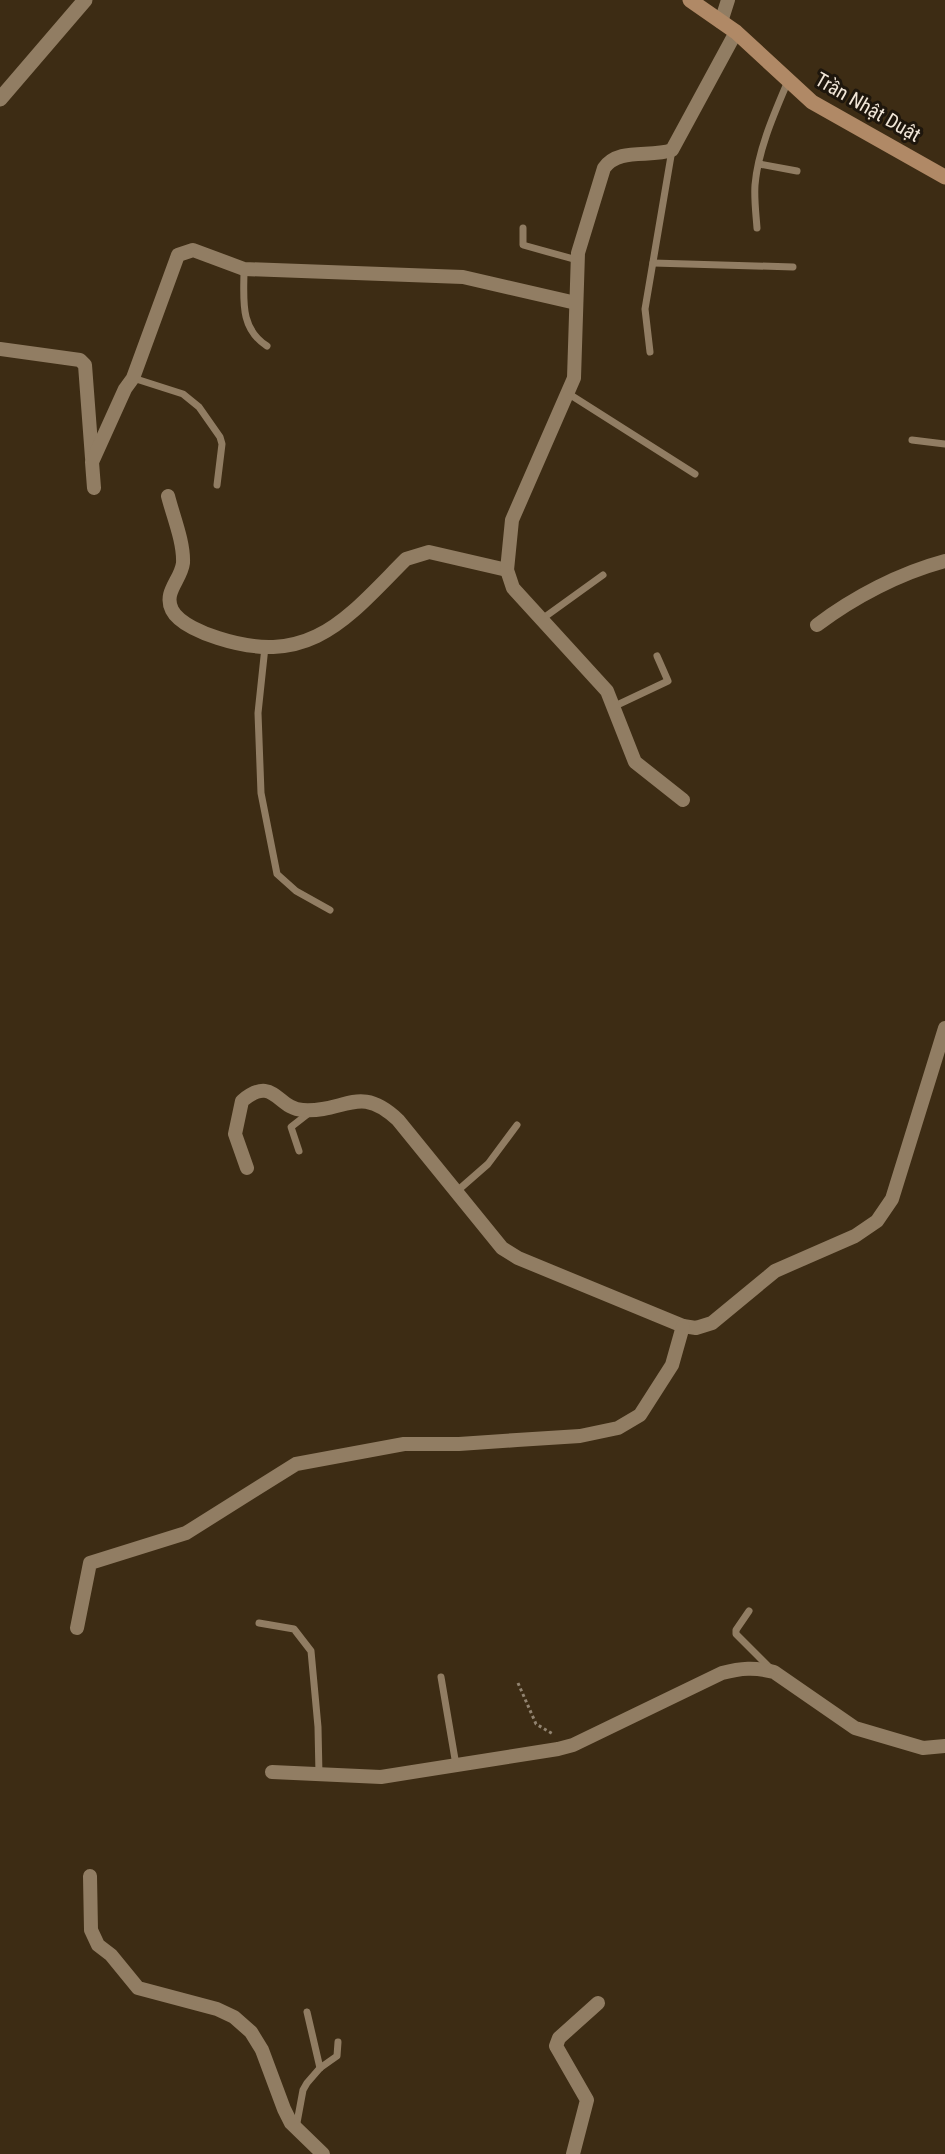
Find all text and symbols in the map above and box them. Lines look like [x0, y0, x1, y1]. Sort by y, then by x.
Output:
street label: Trần Nhật Duật [811, 67, 925, 147]

